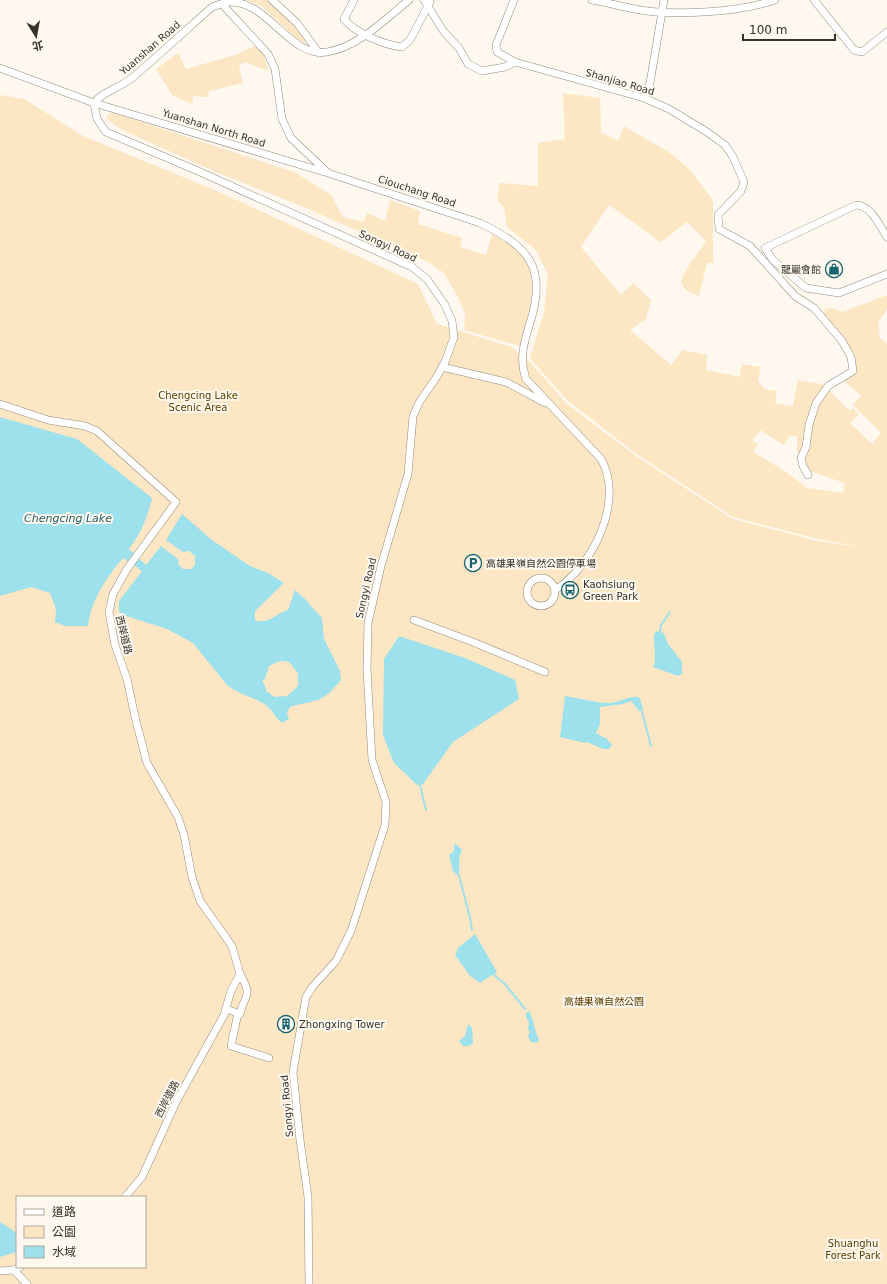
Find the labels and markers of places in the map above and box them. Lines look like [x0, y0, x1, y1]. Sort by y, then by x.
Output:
shop icon: 龍巖會館 [824, 259, 844, 279]
place label: 龍巖會館 [781, 264, 821, 275]
parking icon: 高雄果嶺自然公園停車場 [463, 553, 483, 573]
place label: 高雄果嶺自然公園停車場 [486, 558, 596, 569]
place label: Kaohsiung Green Park [583, 579, 638, 602]
bus stop icon: Kaohsiung Green Park [560, 580, 580, 600]
building icon: Zhongxing Tower [276, 1014, 296, 1034]
place label: Zhongxing Tower [299, 1019, 385, 1030]

